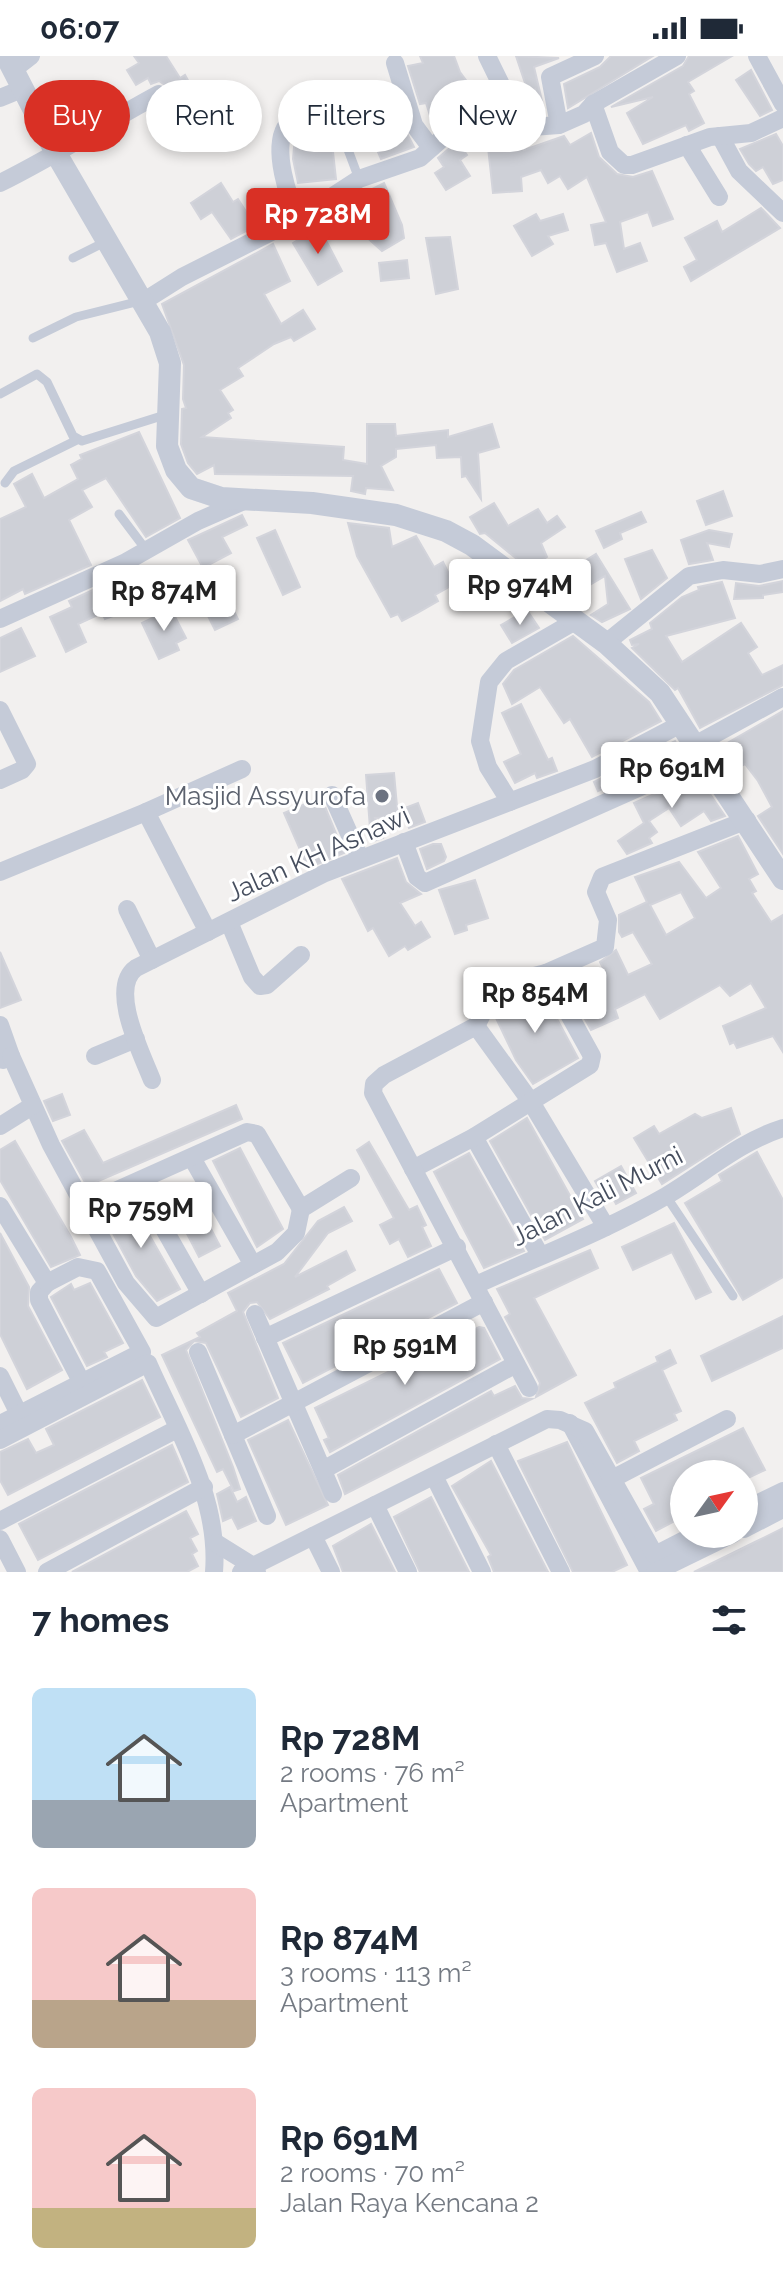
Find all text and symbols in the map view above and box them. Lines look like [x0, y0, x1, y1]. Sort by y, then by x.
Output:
text: 06:07 [40, 11, 119, 46]
chip: Buy [24, 80, 130, 152]
chip: Rent [146, 80, 262, 152]
chip: Filters [278, 80, 413, 152]
chip: New [429, 80, 546, 152]
pin: Rp 728M [244, 188, 392, 256]
text: Rp 728M [264, 199, 372, 229]
pin: Rp 974M [446, 559, 594, 627]
pin: Rp 874M [90, 565, 238, 633]
text: Rp 974M [467, 570, 573, 600]
text: Rp 874M [111, 576, 217, 606]
pin: Rp 691M [598, 742, 746, 810]
text: Rp 691M [619, 753, 725, 783]
place label: Masjid Assyurofa [165, 781, 366, 811]
marker: Masjid Assyurofa [373, 787, 391, 805]
street label: Jalan KH Asnawi [222, 800, 414, 908]
pin: Rp 854M [461, 967, 609, 1035]
text: Rp 854M [481, 978, 589, 1008]
street label: Jalan Kali Murni [506, 1140, 688, 1252]
pin: Rp 759M [67, 1182, 215, 1250]
text: Rp 759M [88, 1193, 194, 1223]
pin: Rp 591M [331, 1319, 479, 1387]
text: Rp 591M [353, 1330, 457, 1360]
north arrow [670, 1460, 758, 1548]
map controls [670, 1460, 758, 1548]
icon: filters [707, 1598, 751, 1642]
text: 7 homes [32, 1600, 169, 1640]
text: Rp 728M [280, 1718, 420, 1758]
icon: home [96, 1720, 192, 1816]
text: 2 rooms · 76 m² [280, 1758, 465, 1788]
text: Apartment [280, 1788, 409, 1818]
text: Rp 874M [280, 1918, 419, 1958]
icon: home [96, 1920, 192, 2016]
text: 3 rooms · 113 m² [280, 1958, 472, 1988]
text: Apartment [280, 1988, 409, 2018]
text: Rp 691M [280, 2118, 419, 2158]
icon: home [96, 2120, 192, 2216]
text: 2 rooms · 70 m² [280, 2158, 465, 2188]
text: Jalan Raya Kencana 2 [280, 2188, 539, 2218]

